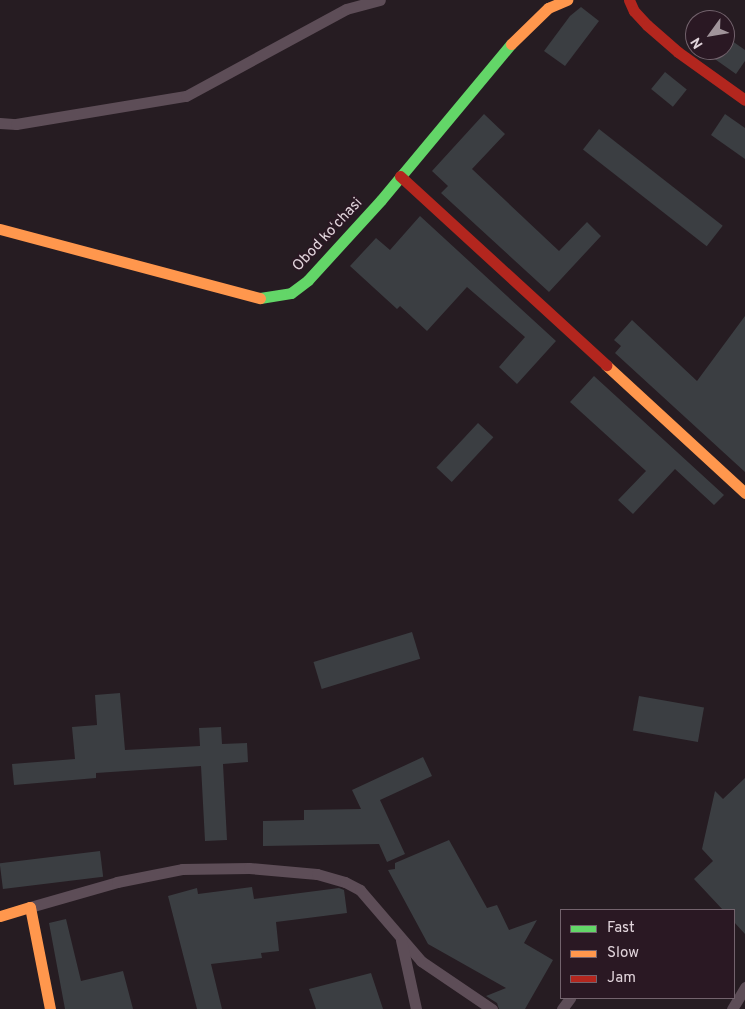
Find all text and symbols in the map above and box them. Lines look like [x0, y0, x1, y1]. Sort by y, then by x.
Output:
north arrow [685, 10, 735, 60]
text: N [688, 34, 708, 51]
street label: Obod koʻchasi [289, 194, 367, 276]
legend [560, 909, 735, 999]
text: Fast [607, 919, 635, 938]
text: Slow [607, 944, 639, 963]
text: Jam [607, 969, 636, 988]

